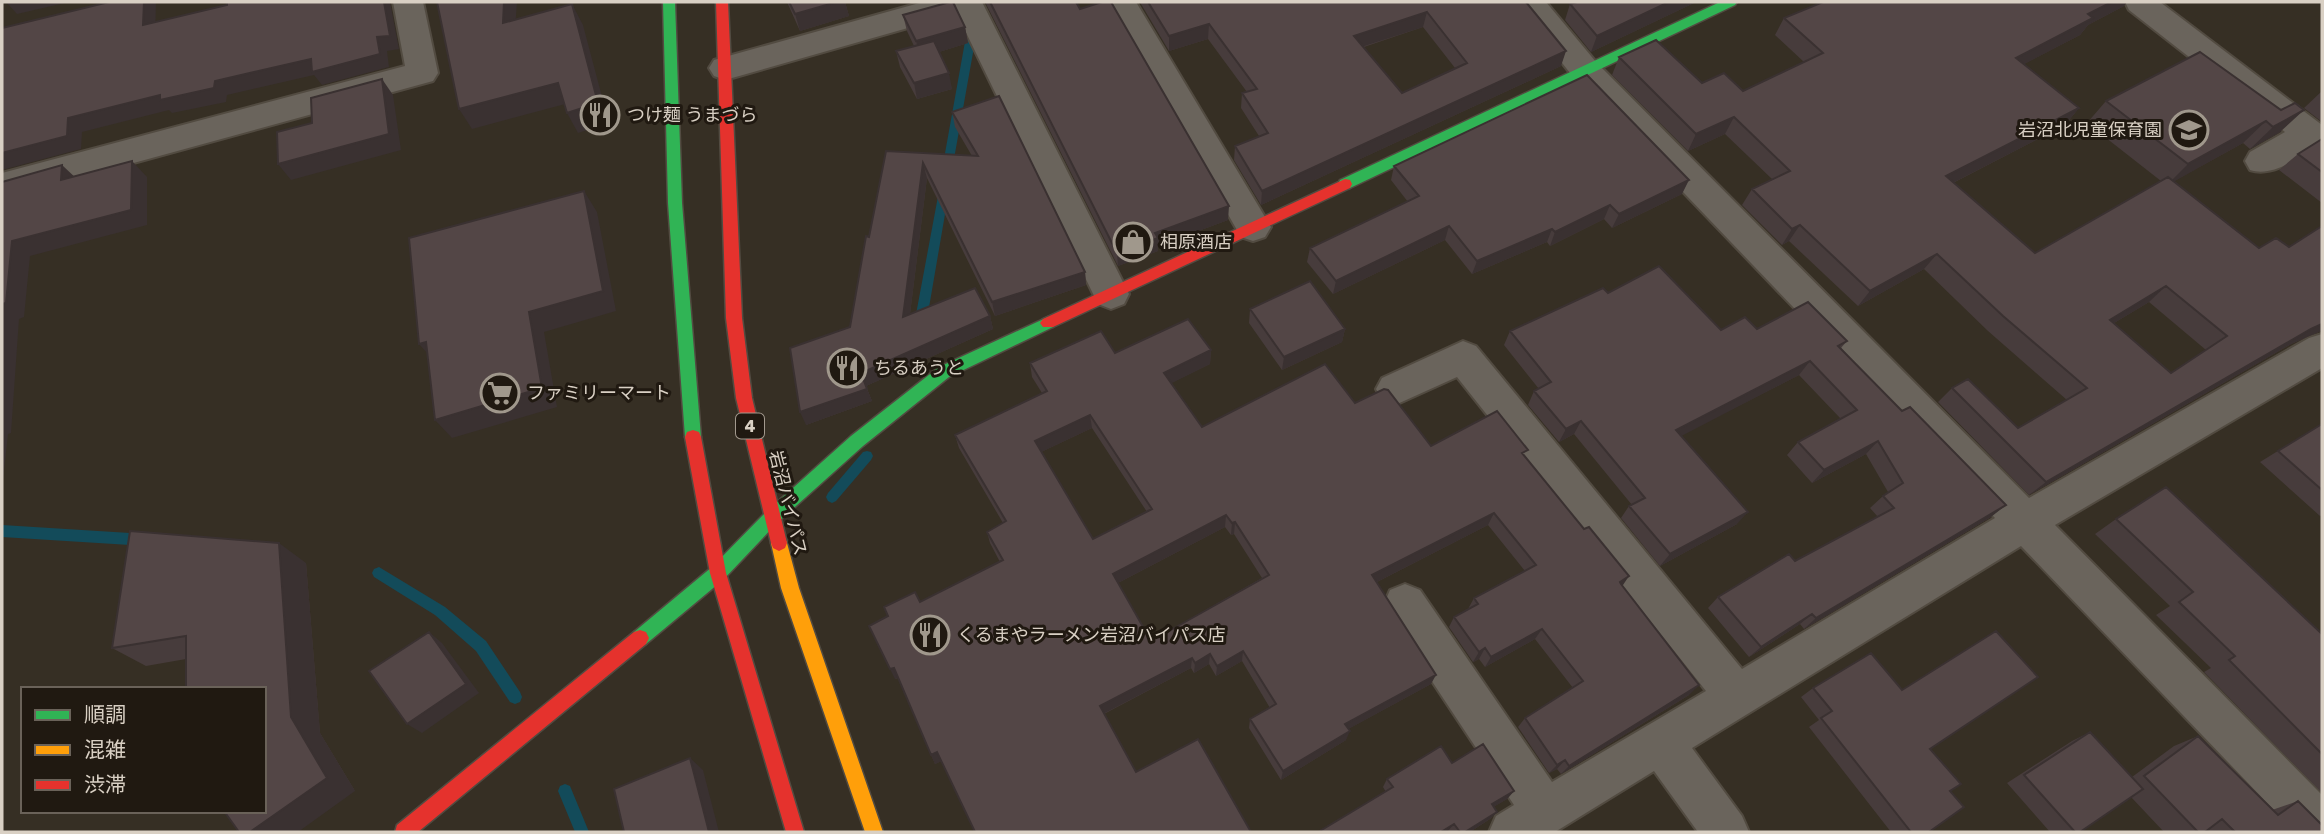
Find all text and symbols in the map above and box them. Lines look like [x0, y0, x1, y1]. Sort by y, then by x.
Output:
restaurant icon: つけ麺 うまづら [579, 94, 621, 136]
place label: つけ麺 うまづら [627, 104, 757, 126]
school or university icon: 岩沼北児童保育園 [2168, 109, 2210, 151]
place label: 岩沼北児童保育園 [2018, 119, 2162, 141]
shop icon: 相原酒店 [1112, 221, 1154, 263]
place label: 相原酒店 [1160, 231, 1232, 253]
restaurant icon: ちるあうと [826, 347, 868, 389]
place label: ちるあうと [874, 357, 964, 379]
supermarket icon: ファミリーマート [479, 372, 521, 414]
place label: ファミリーマート [527, 382, 671, 404]
road number: 4 [736, 414, 764, 438]
street label: 岩沼バイパス [764, 448, 812, 558]
restaurant icon: くるまやラーメン岩沼バイパス店 [909, 614, 951, 656]
place label: くるまやラーメン岩沼バイパス店 [957, 624, 1226, 646]
legend [21, 687, 266, 813]
text: 順調 [84, 702, 126, 727]
text: 混雑 [84, 737, 126, 762]
text: 渋滞 [84, 772, 126, 797]

